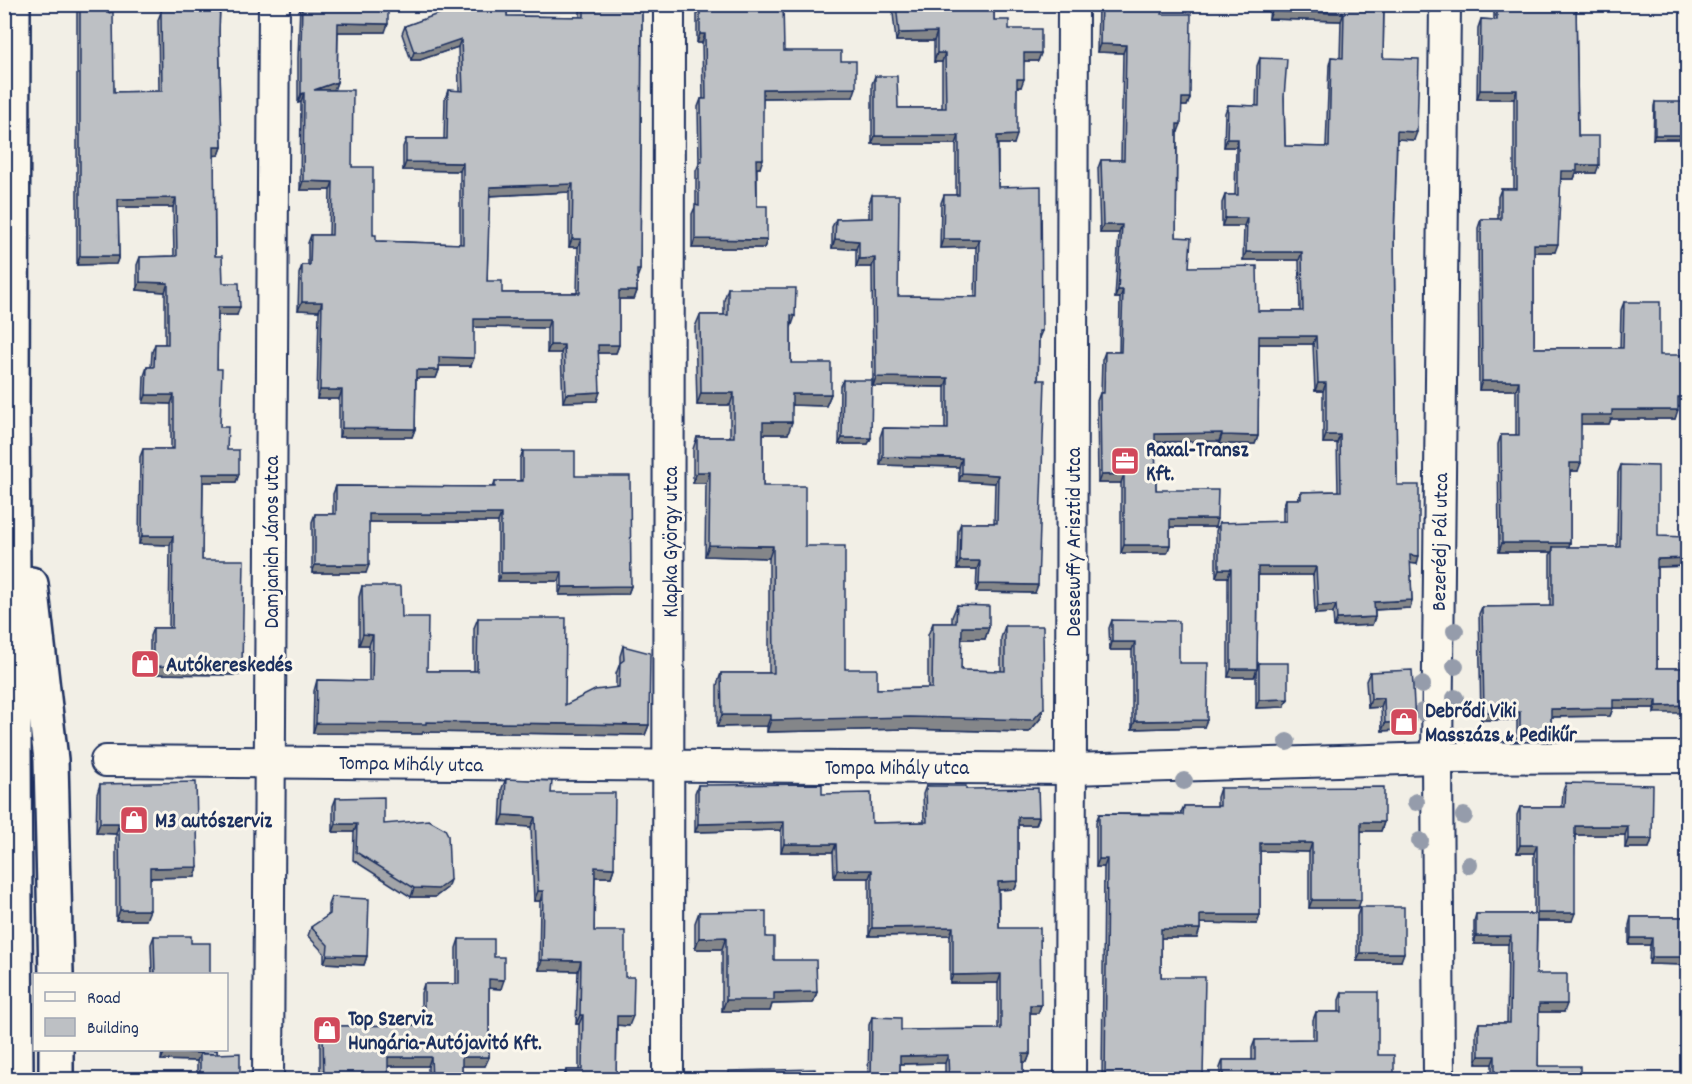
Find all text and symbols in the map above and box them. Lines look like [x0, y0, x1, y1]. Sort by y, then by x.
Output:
place label: Raxal-Transz Kft. [1146, 437, 1249, 491]
office icon: Raxal-Transz Kft. [1109, 445, 1141, 477]
street label: Dessewffy Arisztid utca [1061, 446, 1091, 637]
street label: Damjanich János utca [259, 454, 289, 628]
street label: Klapka György utca [658, 465, 688, 618]
street label: Bezerédj Pál utca [1426, 471, 1458, 611]
shop icon: Autókereskedés [129, 648, 161, 680]
place label: Autókereskedés [166, 652, 293, 682]
place label: Debrődi Viki Masszázs & Pedikűr [1425, 698, 1578, 752]
shop icon: Debrődi Viki Masszázs & Pedikűr [1388, 706, 1420, 738]
street label: Tompa Mihály utca [339, 750, 484, 782]
street label: Tompa Mihály utca [825, 755, 970, 785]
shop icon: M3 autószerviz [118, 804, 150, 836]
place label: M3 autószerviz [155, 808, 273, 838]
legend [33, 973, 228, 1051]
text: Road [87, 987, 121, 1012]
place label: Top Szerviz Hungária-Autójavitó Kft. [348, 1006, 542, 1060]
shop icon: Top Szerviz Hungária-Autójavitó Kft. [311, 1014, 343, 1046]
text: Building [87, 1017, 139, 1042]

